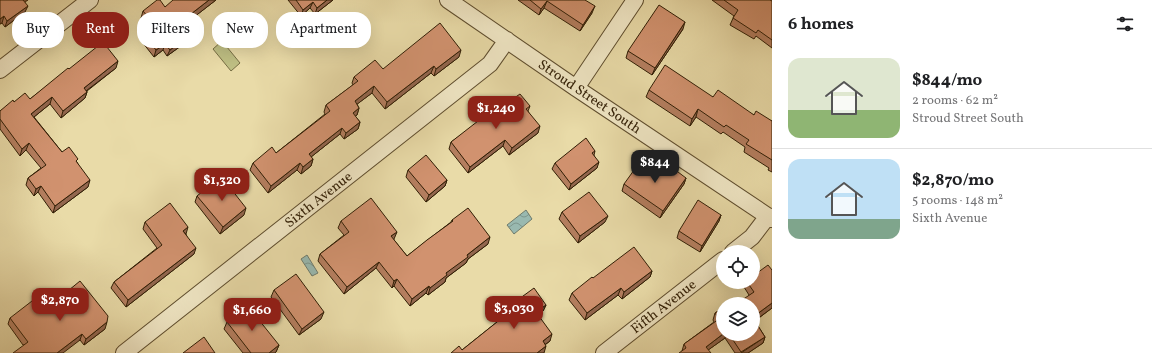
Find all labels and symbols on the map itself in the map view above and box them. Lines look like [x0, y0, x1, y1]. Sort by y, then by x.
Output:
street label: Stroud Street South [534, 56, 644, 139]
pin: $1,240 [463, 96, 529, 130]
pin: $844 [631, 150, 679, 184]
pin: $1,320 [189, 168, 255, 202]
street label: Sixth Avenue [281, 168, 357, 233]
street label: Fifth Avenue [627, 275, 701, 339]
pin: $2,870 [27, 288, 93, 322]
pin: $3,030 [481, 296, 547, 330]
pin: $1,660 [219, 298, 285, 332]

